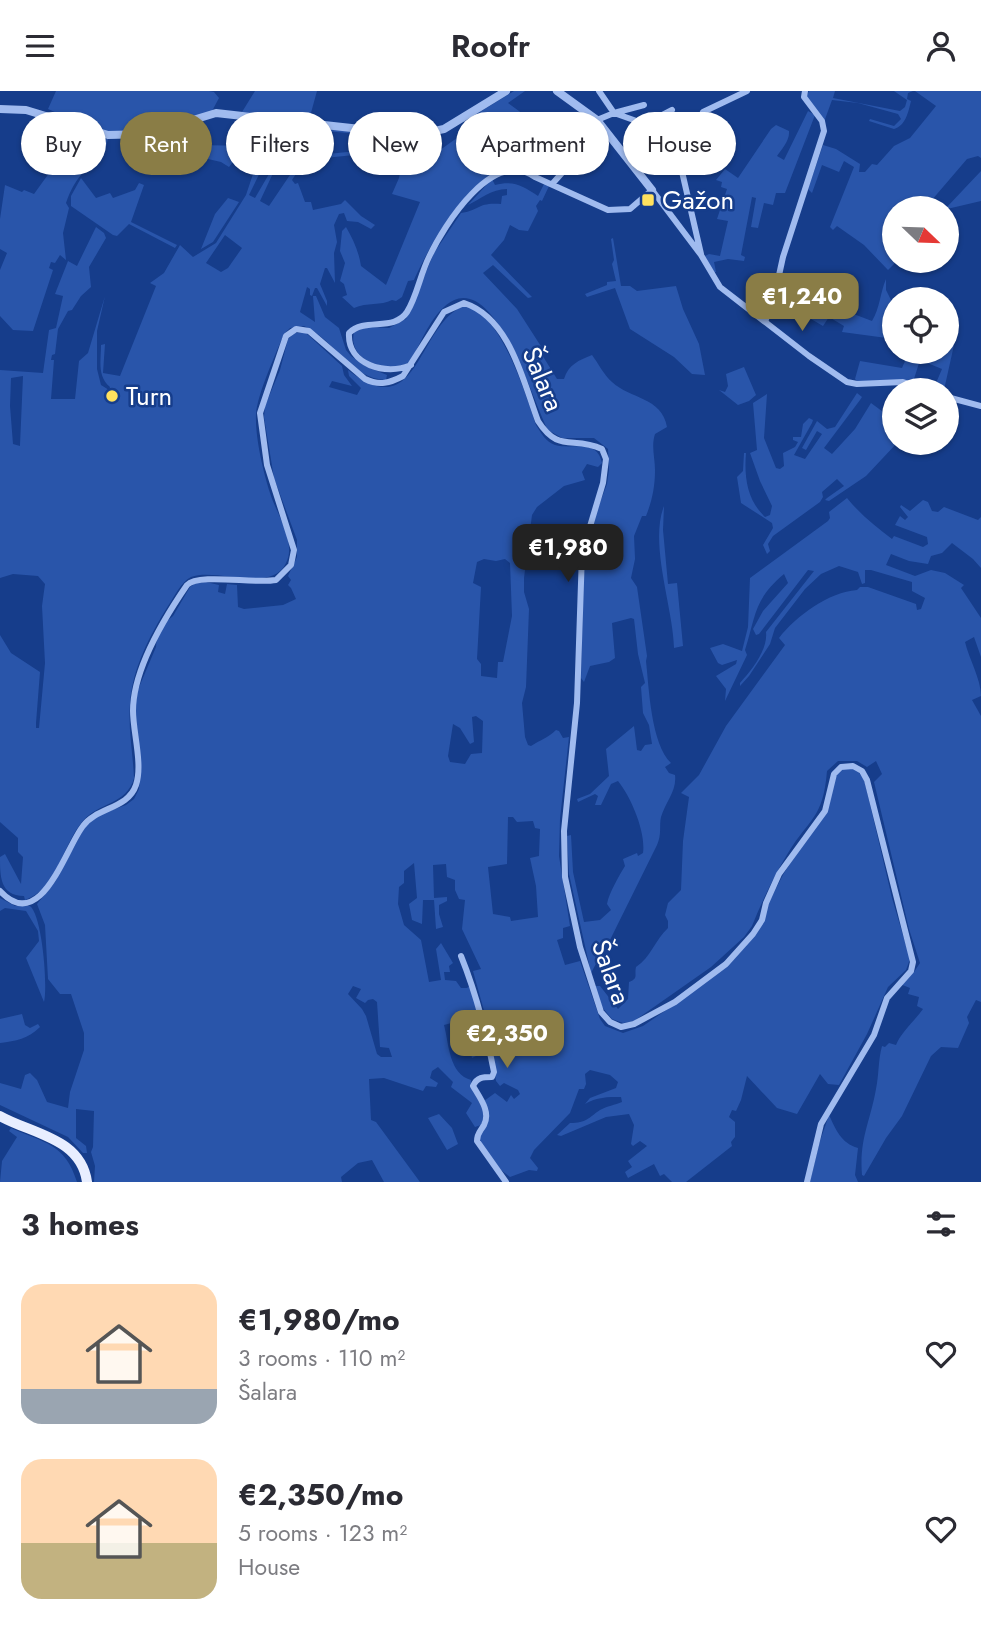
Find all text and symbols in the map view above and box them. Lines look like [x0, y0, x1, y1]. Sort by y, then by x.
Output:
text: Roofr [451, 23, 530, 69]
icon: menu [21, 27, 59, 65]
icon: person [922, 27, 960, 65]
chip: Buy [21, 112, 106, 175]
chip: Rent [120, 112, 212, 175]
chip: Filters [226, 112, 334, 175]
chip: New [348, 112, 442, 175]
chip: Apartment [456, 112, 609, 175]
chip: House [623, 112, 736, 175]
place label: Gažon [662, 181, 734, 219]
marker: Gažon [640, 192, 656, 208]
north arrow [882, 196, 959, 273]
map controls [882, 196, 959, 455]
pin: €1,240 [745, 273, 859, 333]
text: €1,240 [762, 279, 842, 313]
button: locate [882, 287, 959, 364]
street label: Šalara [512, 341, 574, 417]
place label: Turn [126, 377, 172, 415]
button: layers [882, 378, 959, 455]
marker: Turn [104, 388, 120, 404]
pin: €1,980 [511, 525, 625, 584]
text: €1,980 [528, 530, 608, 564]
street label: Šalara [582, 934, 640, 1010]
pin: €2,350 [450, 1011, 564, 1070]
text: €2,350 [466, 1016, 548, 1050]
text: 3 homes [21, 1203, 139, 1246]
icon: filters [922, 1205, 960, 1243]
text: €1,980/mo [238, 1298, 400, 1341]
icon: home [77, 1312, 161, 1396]
icon: heart [922, 1335, 960, 1373]
text: 3 rooms · 110 m² [238, 1341, 405, 1375]
text: Šalara [238, 1375, 297, 1409]
text: €2,350/mo [238, 1473, 403, 1516]
icon: home [77, 1487, 161, 1571]
icon: heart [922, 1510, 960, 1548]
text: 5 rooms · 123 m² [238, 1516, 407, 1550]
text: House [238, 1550, 300, 1584]

